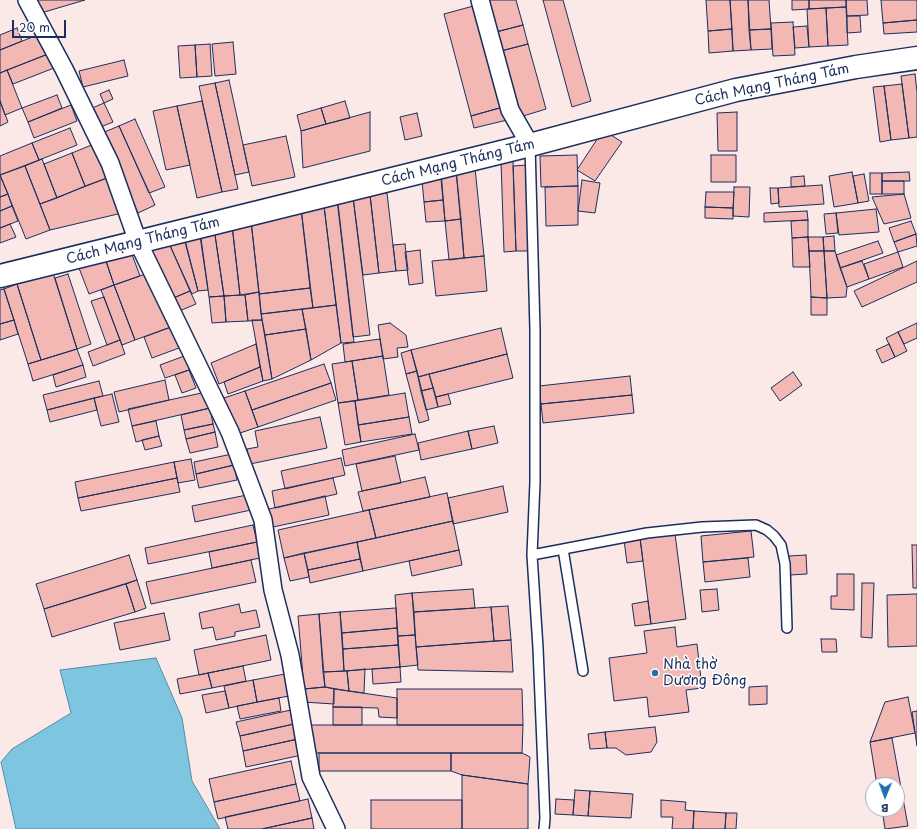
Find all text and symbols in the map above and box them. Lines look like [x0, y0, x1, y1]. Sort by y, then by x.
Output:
scale bar [14, 12, 68, 38]
text: 20 m [19, 18, 50, 36]
street label: Cách Mạng Tháng Tám [693, 60, 851, 110]
street label: Cách Mạng Tháng Tám [380, 136, 536, 190]
street label: Cách Mạng Tháng Tám [65, 214, 221, 268]
place label: Nhà thờ Dương Đông [663, 657, 747, 690]
marker: Nhà thờ Dương Đông [650, 668, 660, 678]
north arrow [865, 777, 905, 817]
text: B [881, 800, 889, 817]

